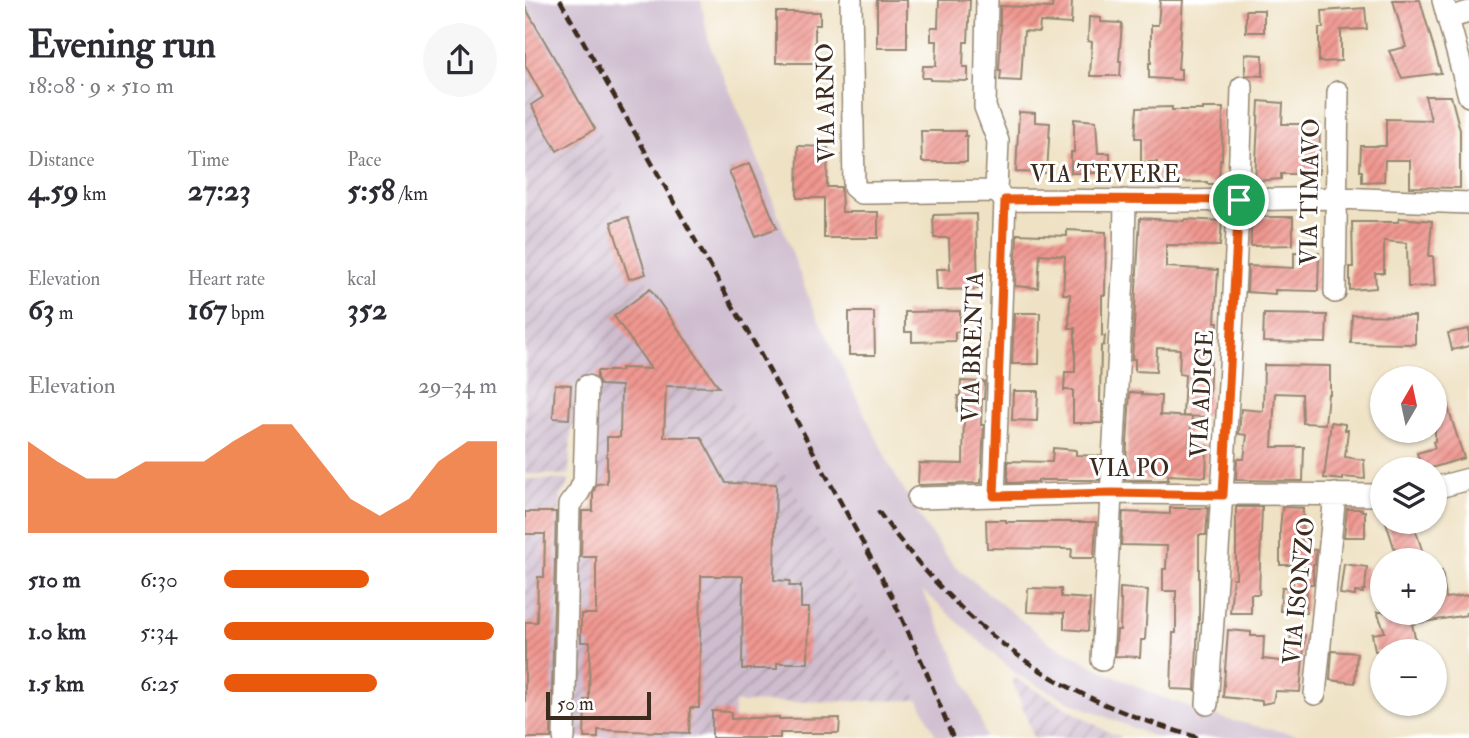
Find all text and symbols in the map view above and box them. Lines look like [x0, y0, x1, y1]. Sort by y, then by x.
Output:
text: Evening run [28, 21, 216, 69]
button: share [423, 23, 497, 97]
street label: VIA ARNO [809, 43, 843, 163]
text: 18:08 · 9 × 510 m [28, 71, 174, 100]
street label: VIA TIMAVO [1293, 118, 1327, 266]
text: Distance [28, 148, 94, 172]
text: Time [188, 148, 229, 172]
text: Pace [347, 148, 381, 172]
street label: VIA TEVERE [1030, 159, 1180, 190]
pin [1209, 170, 1269, 230]
text: 4.59 [28, 172, 79, 209]
text: 27:23 [188, 172, 251, 209]
text: 5:58 [347, 172, 395, 209]
icon: arrive [1220, 181, 1258, 219]
text: km [79, 182, 106, 206]
text: /km [395, 182, 428, 206]
text: Elevation [28, 267, 100, 291]
text: Heart rate [188, 267, 265, 291]
text: kcal [347, 267, 376, 291]
street label: VIA BRENTA [955, 271, 991, 423]
text: 63 [28, 291, 55, 328]
text: 167 [188, 291, 227, 328]
text: 352 [347, 291, 387, 328]
text: m [55, 301, 73, 325]
text: bpm [227, 301, 265, 325]
street label: VIA ADIGE [1183, 329, 1221, 459]
north arrow [1370, 366, 1447, 443]
map controls [1370, 366, 1447, 716]
text: Elevation [28, 371, 116, 400]
text: 29–34 m [418, 371, 497, 400]
street label: VIA PO [1089, 453, 1169, 484]
button: layers [1370, 457, 1447, 534]
street label: VIA ISONZO [1276, 516, 1322, 666]
button: + [1370, 548, 1447, 625]
text: 510 m [28, 565, 81, 594]
text: 6:30 [140, 565, 178, 594]
text: 1.0 km [28, 617, 86, 646]
text: 5:34 [140, 617, 177, 646]
button: − [1370, 639, 1447, 716]
text: 1.5 km [28, 669, 84, 698]
text: 6:25 [140, 669, 179, 698]
scale bar [546, 689, 651, 721]
text: 50 m [557, 692, 594, 716]

